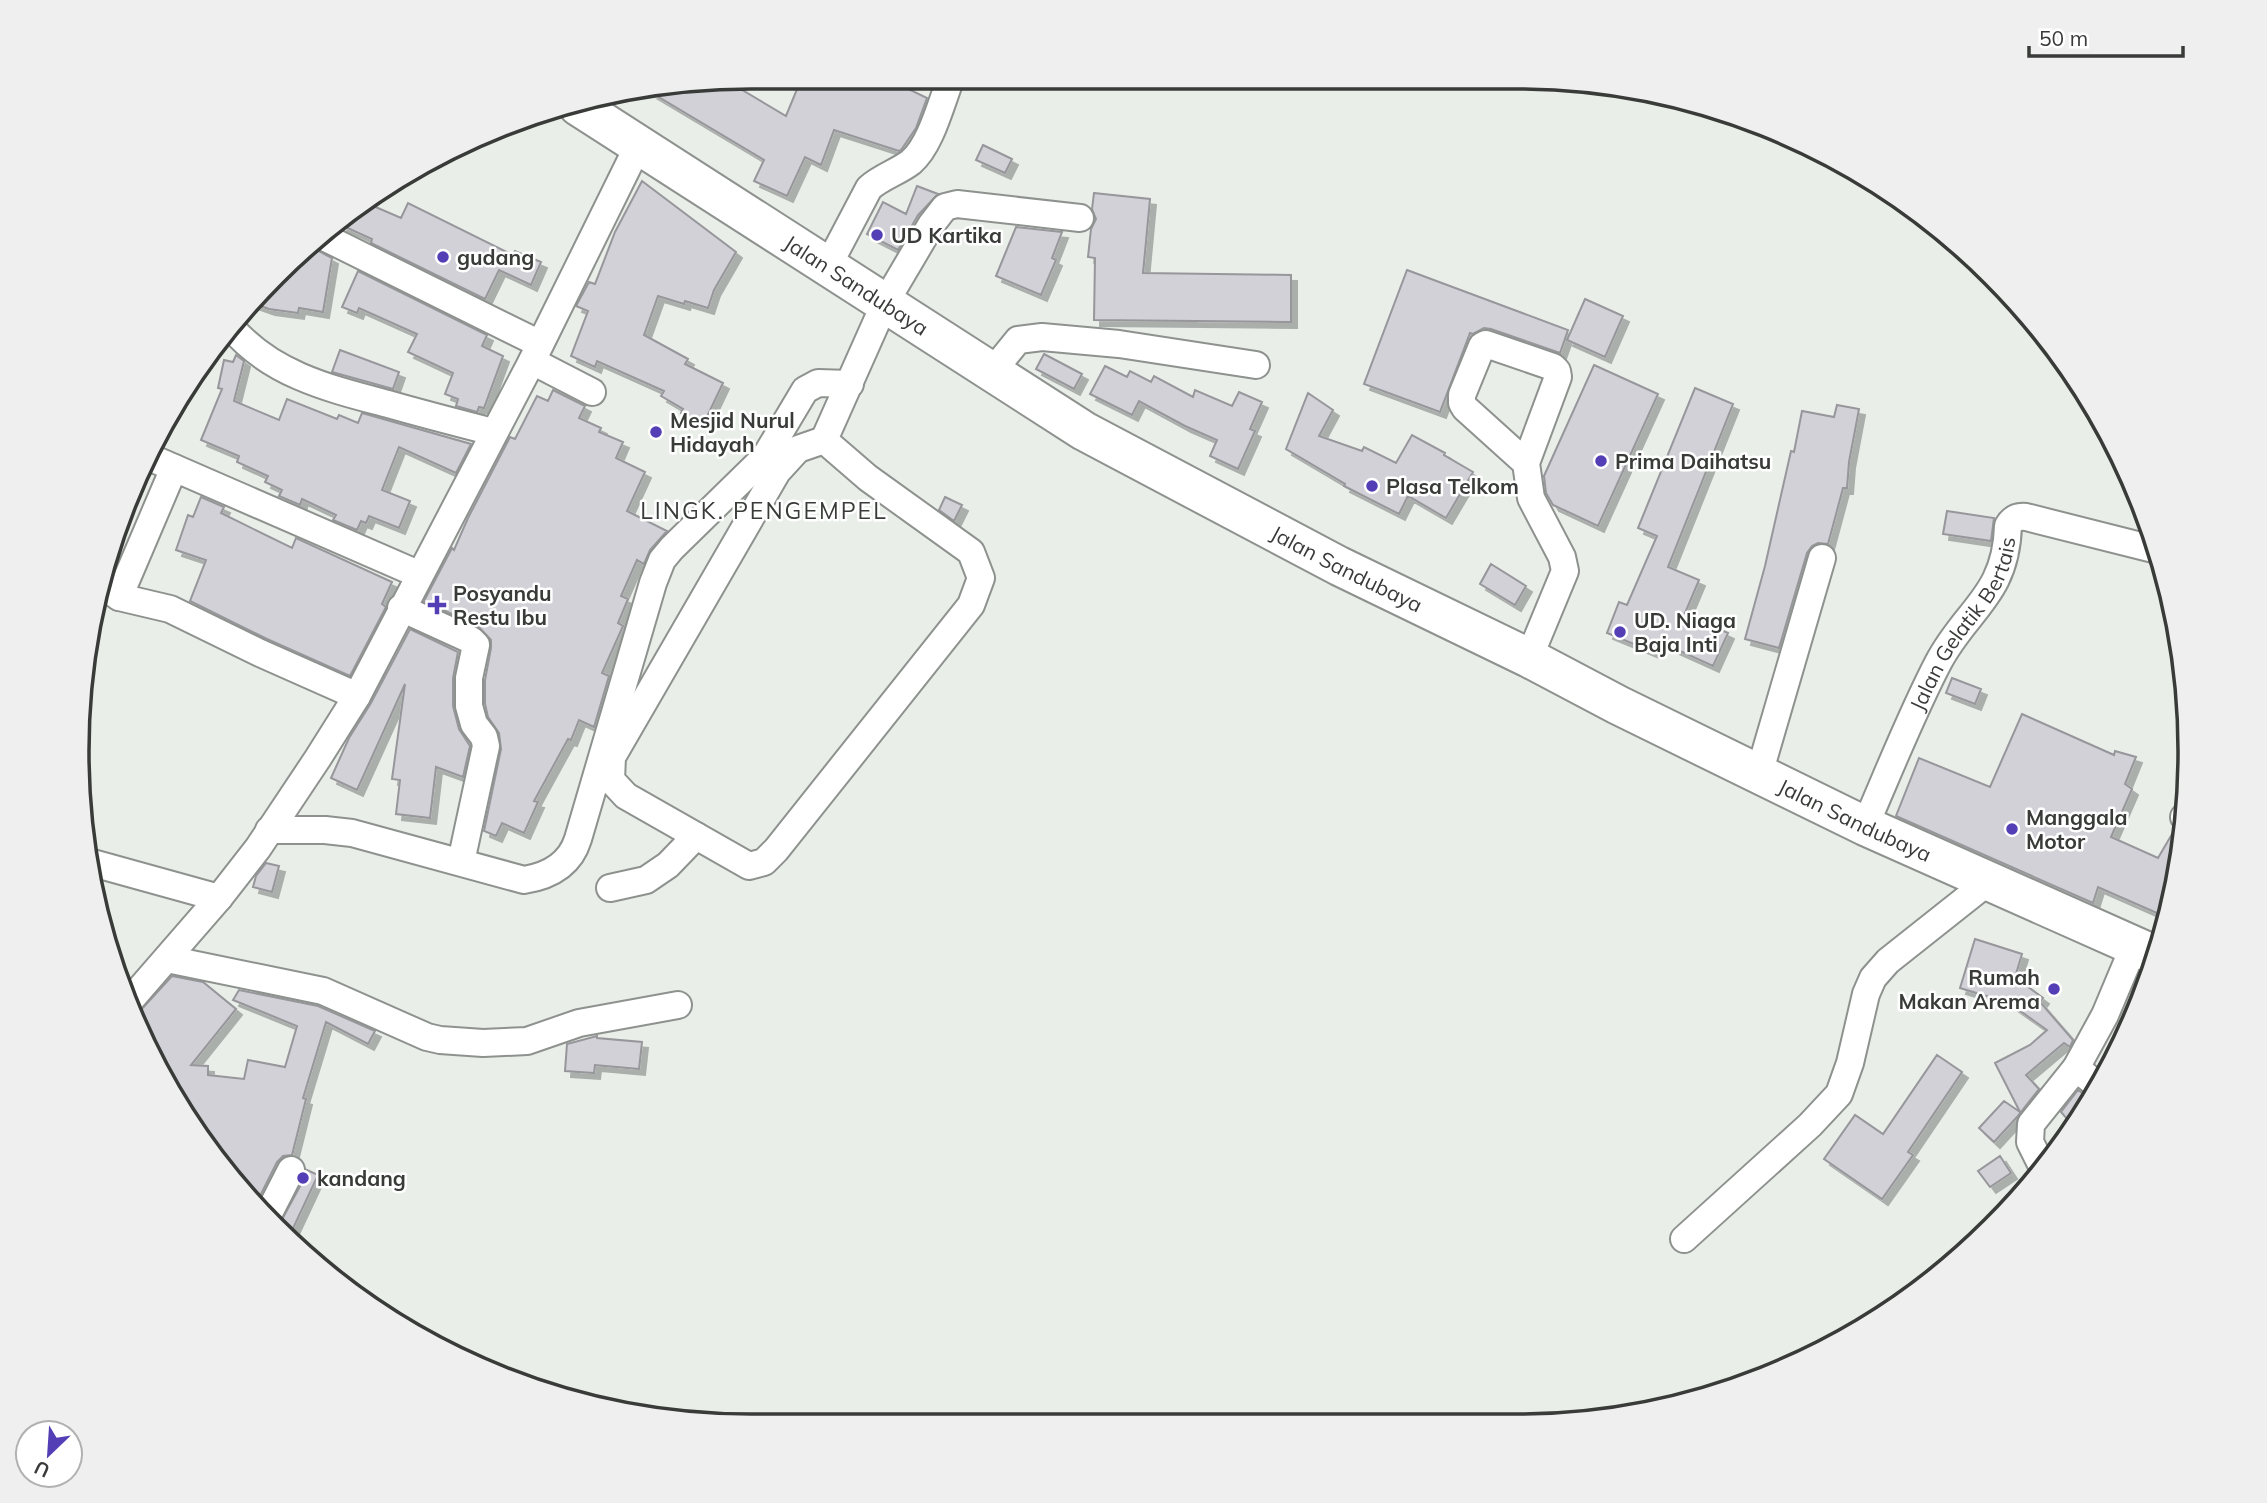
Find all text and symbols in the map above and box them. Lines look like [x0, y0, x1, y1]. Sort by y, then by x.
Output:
scale bar [2029, 14, 2183, 58]
text: 50 m [2039, 25, 2088, 51]
place label: UD Kartika [891, 222, 1002, 248]
marker: UD Kartika [869, 227, 885, 243]
street label: Jalan Sandubaya [779, 229, 934, 341]
place label: gudang [457, 244, 534, 270]
marker: gudang [435, 249, 451, 265]
place label: Mesjid Nurul Hidayah [670, 407, 795, 457]
marker: Mesjid Nurul Hidayah [648, 424, 664, 440]
place label: Prima Daihatsu [1615, 448, 1771, 474]
marker: Prima Daihatsu [1593, 453, 1609, 469]
place label: Plasa Telkom [1386, 473, 1519, 499]
marker: Plasa Telkom [1364, 478, 1380, 494]
district label: LINGK. PENGEMPEL [640, 496, 888, 525]
street label: Jalan Sandubaya [1267, 519, 1427, 617]
street label: Jalan Gelatik Bertais [1904, 535, 2020, 715]
place label: Posyandu Restu Ibu [453, 580, 552, 630]
marker: Posyandu Restu Ibu [427, 595, 447, 615]
place label: UD. Niaga Baja Inti [1634, 607, 1736, 657]
marker: UD. Niaga Baja Inti [1612, 624, 1628, 640]
street label: Jalan Sandubaya [1774, 773, 1936, 867]
place label: Manggala Motor [2026, 804, 2128, 854]
marker: Manggala Motor [2004, 821, 2020, 837]
place label: Rumah Makan Arema [1899, 964, 2040, 1014]
marker: Rumah Makan Arema [2046, 981, 2062, 997]
place label: kandang [317, 1165, 406, 1191]
marker: kandang [295, 1170, 311, 1186]
north arrow [14, 1419, 84, 1489]
text: U [30, 1456, 53, 1483]

